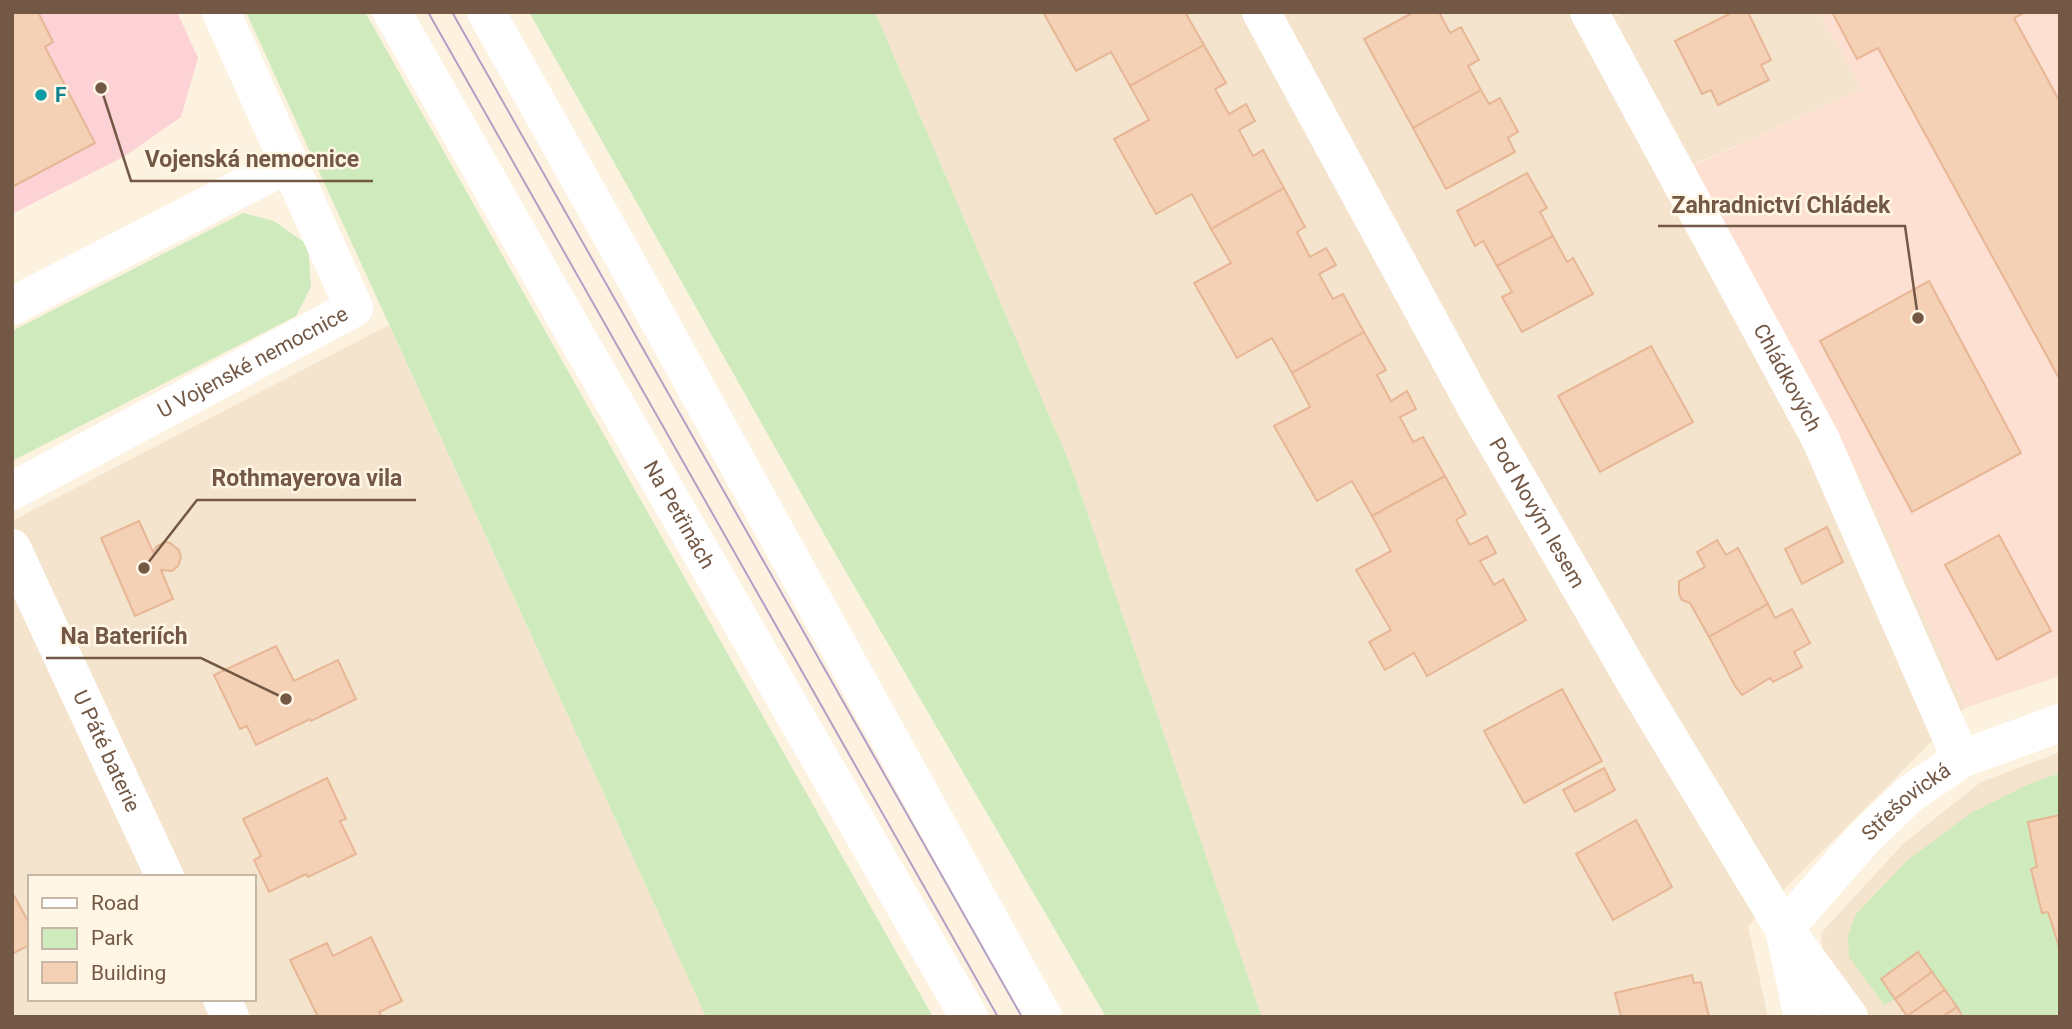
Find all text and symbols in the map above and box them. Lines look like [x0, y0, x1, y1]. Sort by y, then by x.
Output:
place label: F [55, 83, 67, 107]
marker: F [33, 87, 49, 103]
callout: Vojenská nemocnice [131, 137, 373, 181]
text: Vojenská nemocnice [145, 146, 359, 173]
callout: Zahradnictví Chládek [1658, 182, 1905, 226]
text: Zahradnictví Chládek [1672, 192, 1891, 219]
street label: U Vojenské nemocnice [154, 302, 352, 423]
street label: Chládkových [1748, 320, 1826, 436]
street label: Pod Novým lesem [1484, 434, 1590, 592]
callout: Rothmayerova vila [197, 456, 416, 500]
street label: Na Petřinách [639, 456, 720, 573]
text: Rothmayerova vila [212, 465, 402, 492]
callout: Na Bateriích [46, 614, 201, 658]
text: Na Bateriích [60, 623, 188, 650]
street label: U Páté baterie [68, 687, 145, 816]
street label: Střešovická [1857, 758, 1955, 846]
legend [28, 875, 256, 1001]
text: Road [91, 891, 139, 915]
text: Park [91, 926, 134, 950]
text: Building [91, 961, 166, 985]

